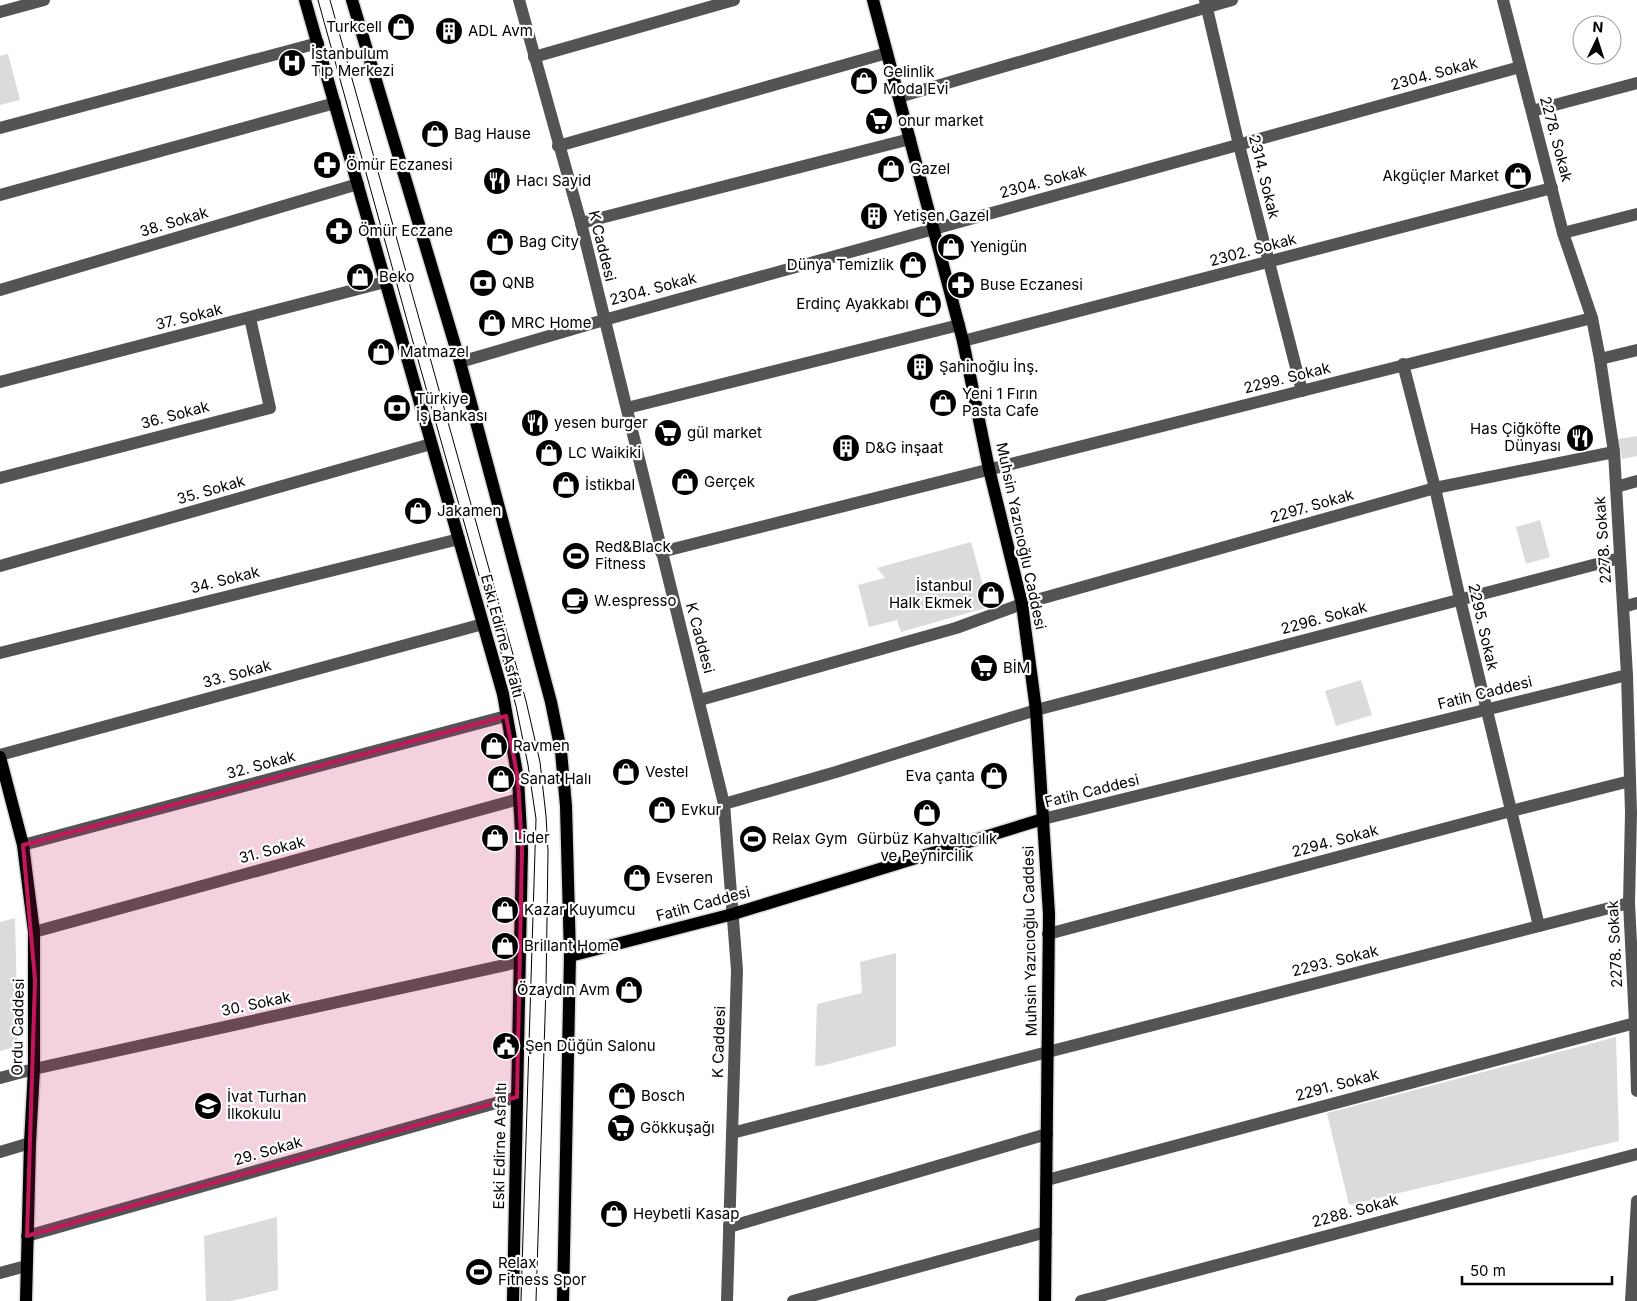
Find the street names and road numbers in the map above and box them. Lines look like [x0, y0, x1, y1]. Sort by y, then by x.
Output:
street label: 2304. Sokak [1388, 53, 1480, 94]
street label: 2278. Sokak [1536, 94, 1577, 184]
street label: 2314. Sokak [1245, 133, 1284, 222]
street label: 2304. Sokak [997, 161, 1089, 202]
street label: 38. Sokak [137, 202, 211, 241]
street label: K Caddesi [585, 208, 620, 283]
street label: 2302. Sokak [1207, 229, 1299, 270]
street label: 2304. Sokak [607, 268, 699, 309]
street label: 37. Sokak [154, 299, 225, 334]
street label: 2299. Sokak [1242, 357, 1333, 397]
street label: 36. Sokak [139, 396, 212, 433]
street label: Muhsin Yazıcıoğlu Caddesi [992, 441, 1051, 631]
street label: 35. Sokak [175, 471, 248, 508]
street label: 2297. Sokak [1268, 484, 1357, 526]
street label: 2278. Sokak [1590, 495, 1615, 584]
street label: 34. Sokak [188, 562, 262, 597]
street label: Eski Edirne Asfaltı [477, 572, 528, 700]
street label: 2295. Sokak [1464, 582, 1503, 673]
street label: 2296. Sokak [1279, 597, 1370, 638]
street label: K Caddesi [682, 600, 719, 675]
street label: 33. Sokak [200, 655, 274, 692]
street label: Fatih Caddesi [1436, 672, 1534, 713]
street label: 32. Sokak [224, 746, 298, 783]
street label: Fatih Caddesi [1043, 770, 1141, 811]
street label: 2294. Sokak [1290, 820, 1381, 861]
street label: 31. Sokak [237, 831, 308, 867]
street label: Muhsin Yazıcıoğlu Caddesi [1018, 846, 1041, 1036]
street label: Fatih Caddesi [654, 882, 752, 925]
street label: 2278. Sokak [1603, 899, 1626, 988]
street label: 2293. Sokak [1290, 940, 1381, 980]
street label: Ordu Caddesi [7, 978, 28, 1076]
street label: 30. Sokak [219, 987, 293, 1020]
street label: K Caddesi [708, 1006, 729, 1078]
street label: 2291. Sokak [1293, 1064, 1381, 1105]
street label: Eski Edirne Asfaltı [489, 1082, 510, 1210]
street label: 29. Sokak [232, 1132, 305, 1169]
street label: 2288. Sokak [1310, 1190, 1401, 1231]

